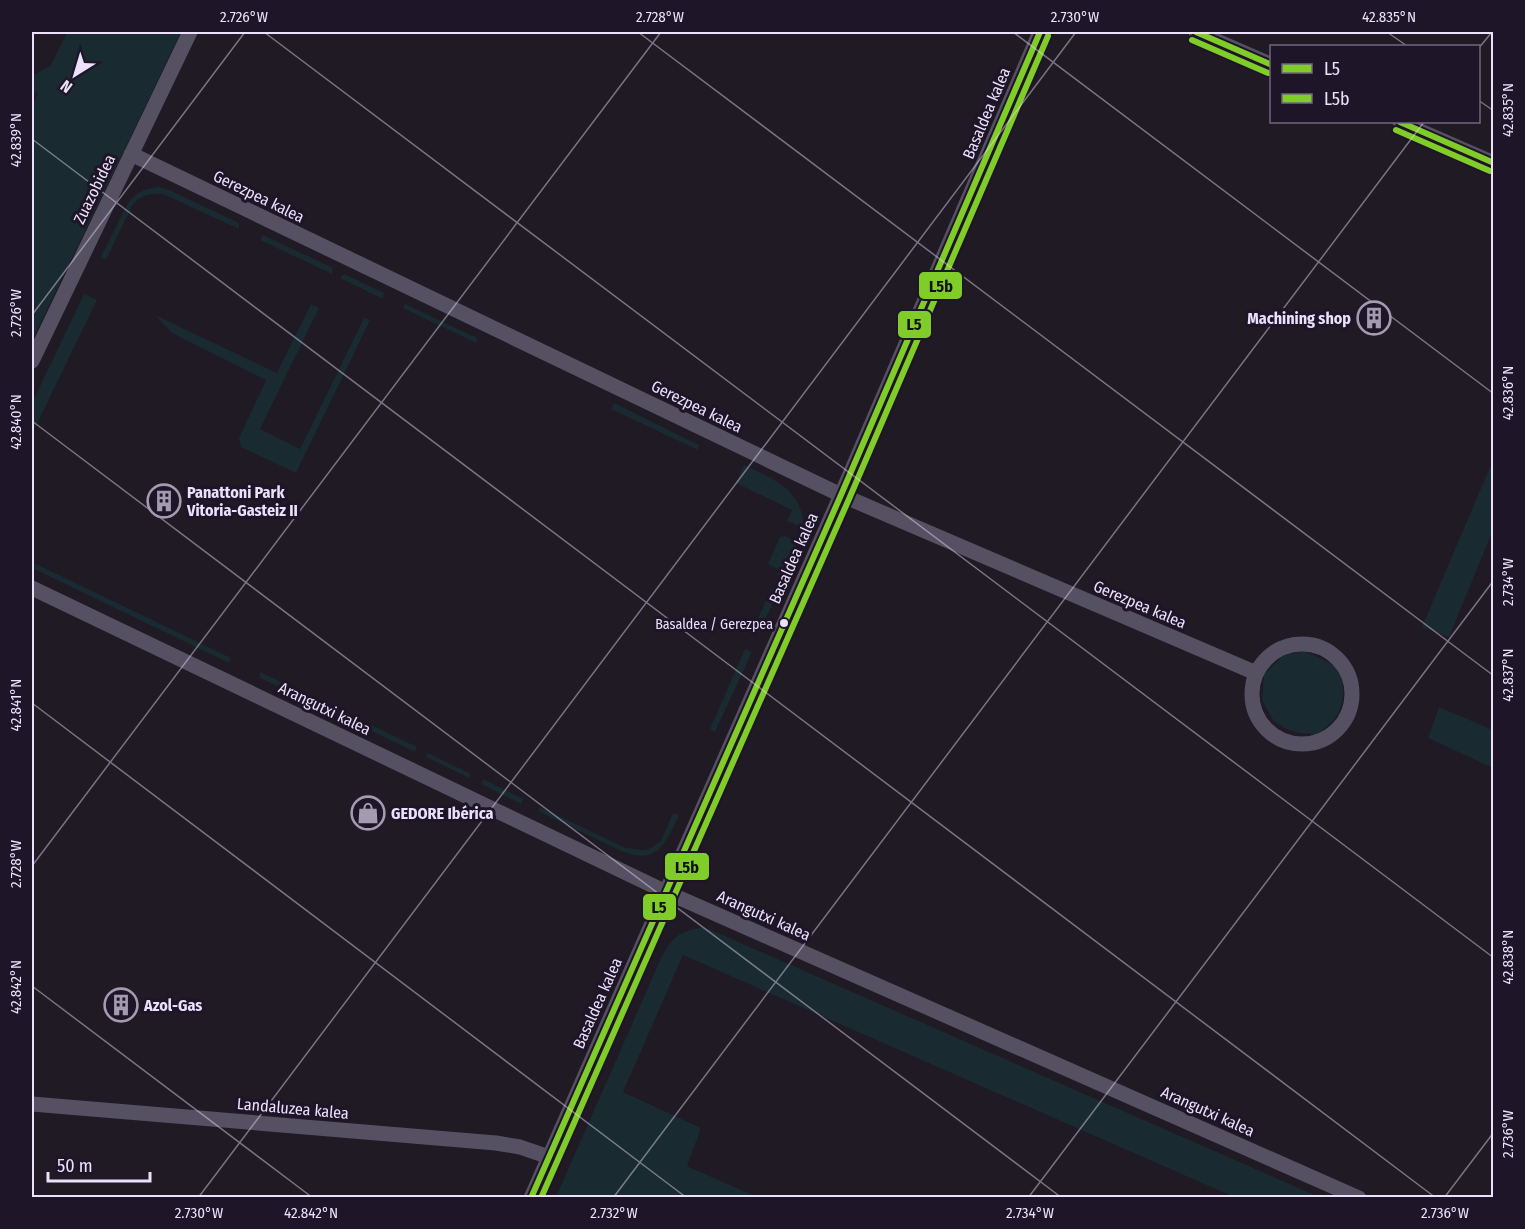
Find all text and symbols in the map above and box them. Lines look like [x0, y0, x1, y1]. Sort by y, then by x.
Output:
text: 2.726°W [220, 8, 268, 26]
text: 2.728°W [636, 8, 684, 26]
text: 2.730°W [1051, 8, 1099, 26]
text: 42.835°N [1362, 8, 1416, 26]
north arrow [45, 45, 105, 105]
legend [1270, 45, 1480, 123]
text: L5 [1324, 58, 1340, 80]
street label: Basaldea kalea [959, 64, 1014, 162]
text: N [57, 76, 76, 97]
text: 42.835°N [1499, 83, 1517, 137]
text: L5b [1324, 88, 1350, 110]
text: 42.839°N [7, 113, 25, 167]
street label: Zuazobidea [70, 151, 119, 227]
street label: Gerezpea kalea [210, 166, 307, 227]
line badge: L5b [918, 271, 963, 300]
text: L5b [929, 277, 953, 296]
text: 2.726°W [7, 289, 25, 337]
building icon: Machining shop [1356, 300, 1392, 336]
place label: Machining shop [1247, 309, 1351, 328]
line badge: L5 [897, 310, 932, 339]
text: L5 [906, 315, 922, 334]
text: 42.836°N [1499, 366, 1517, 420]
street label: Gerezpea kalea [648, 376, 745, 437]
text: 42.840°N [7, 394, 25, 450]
building icon: Panattoni Park Vitoria-Gasteiz II [146, 483, 182, 519]
place label: Panattoni Park Vitoria-Gasteiz II [186, 483, 298, 520]
street label: Basaldea kalea [765, 510, 822, 607]
text: 2.734°W [1499, 558, 1517, 606]
street label: Gerezpea kalea [1091, 576, 1189, 633]
place label: Basaldea / Gerezpea [655, 616, 773, 633]
marker: Basaldea / Gerezpea [778, 617, 790, 629]
text: 42.837°N [1499, 648, 1517, 702]
street label: Arangutxi kalea [276, 678, 374, 739]
text: 42.841°N [7, 679, 25, 731]
shop icon: GEDORE Ibérica [350, 795, 386, 831]
place label: GEDORE Ibérica [391, 804, 493, 823]
text: 2.728°W [7, 840, 25, 888]
line badge: L5b [664, 852, 710, 881]
text: L5b [675, 858, 699, 877]
street label: Arangutxi kalea [714, 886, 814, 945]
line badge: L5 [642, 893, 677, 921]
text: L5 [651, 898, 667, 917]
text: 42.838°N [1499, 930, 1517, 984]
street label: Basaldea kalea [569, 955, 626, 1052]
text: 42.842°N [7, 960, 25, 1014]
building icon: Azol-Gas [103, 987, 139, 1023]
place label: Azol-Gas [143, 996, 202, 1015]
street label: Arangutxi kalea [1158, 1082, 1258, 1141]
street label: Landaluzea kalea [236, 1094, 350, 1123]
text: 2.736°W [1499, 1110, 1517, 1158]
scale bar [48, 1145, 150, 1183]
text: 50 m [57, 1155, 93, 1177]
text: 2.730°W [175, 1204, 223, 1222]
text: 42.842°N [284, 1204, 338, 1222]
text: 2.732°W [590, 1204, 638, 1222]
text: 2.734°W [1006, 1204, 1054, 1222]
text: 2.736°W [1421, 1204, 1469, 1222]

